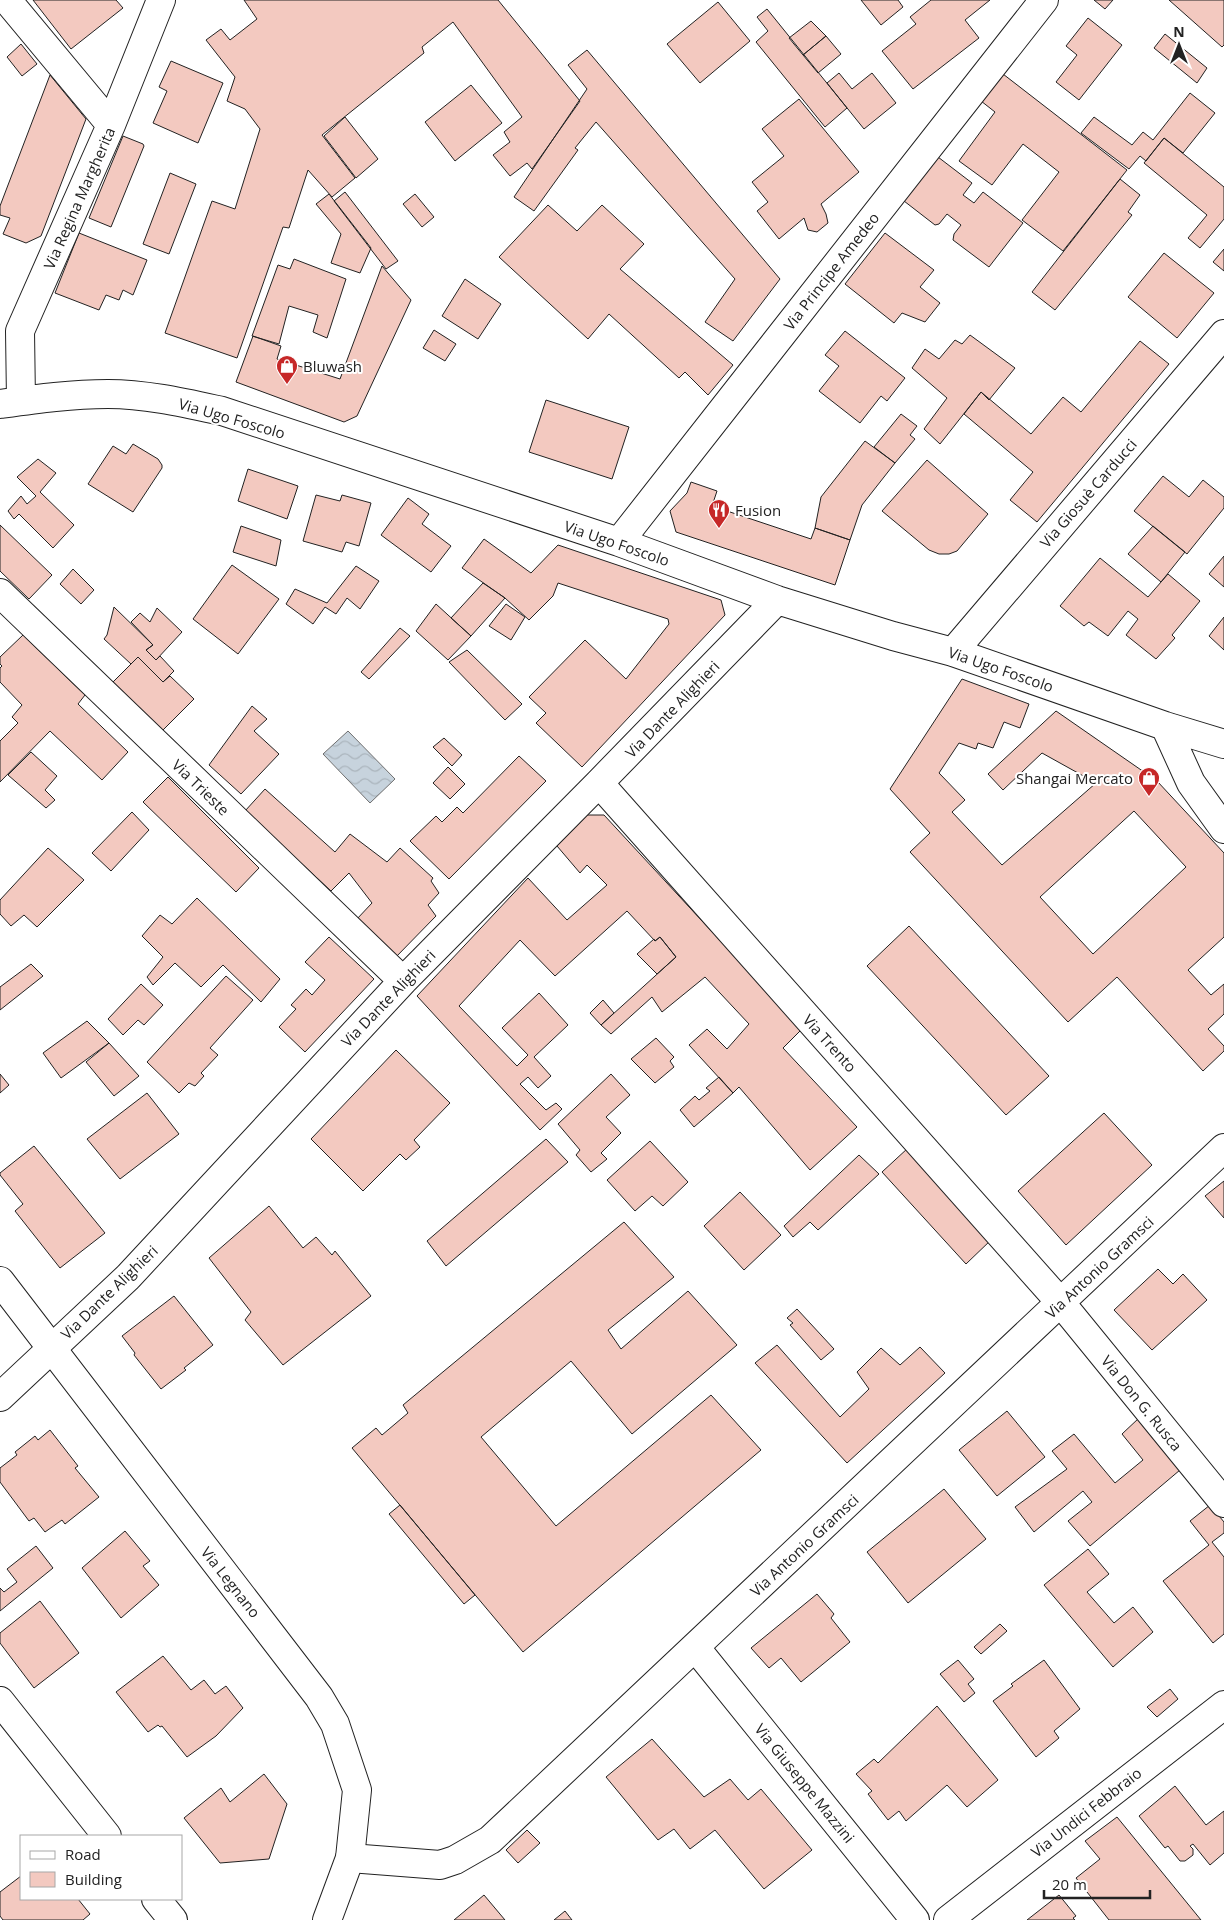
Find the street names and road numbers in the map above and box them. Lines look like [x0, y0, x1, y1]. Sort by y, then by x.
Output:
street label: Via Regina Margherita [39, 124, 119, 272]
street label: Via Principe Amedeo [779, 208, 883, 334]
street label: Via Ugo Foscolo [176, 393, 288, 443]
street label: Via Giosuè Carducci [1035, 434, 1141, 552]
street label: Via Ugo Foscolo [562, 516, 672, 570]
street label: Via Ugo Foscolo [946, 642, 1056, 696]
street label: Via Dante Alighieri [620, 656, 724, 762]
street label: Via Trieste [168, 755, 234, 819]
street label: Via Dante Alighieri [336, 945, 440, 1051]
street label: Via Trento [799, 1010, 861, 1076]
street label: Via Antonio Gramsci [1041, 1211, 1157, 1323]
street label: Via Dante Alighieri [56, 1240, 162, 1344]
street label: Via Don G. Rusca [1097, 1351, 1187, 1455]
street label: Via Antonio Gramsci [746, 1489, 862, 1601]
street label: Via Legnano [197, 1542, 265, 1622]
street label: Via Giuseppe Mazzini [751, 1719, 859, 1847]
street label: Via Undici Febbraio [1027, 1763, 1145, 1861]

